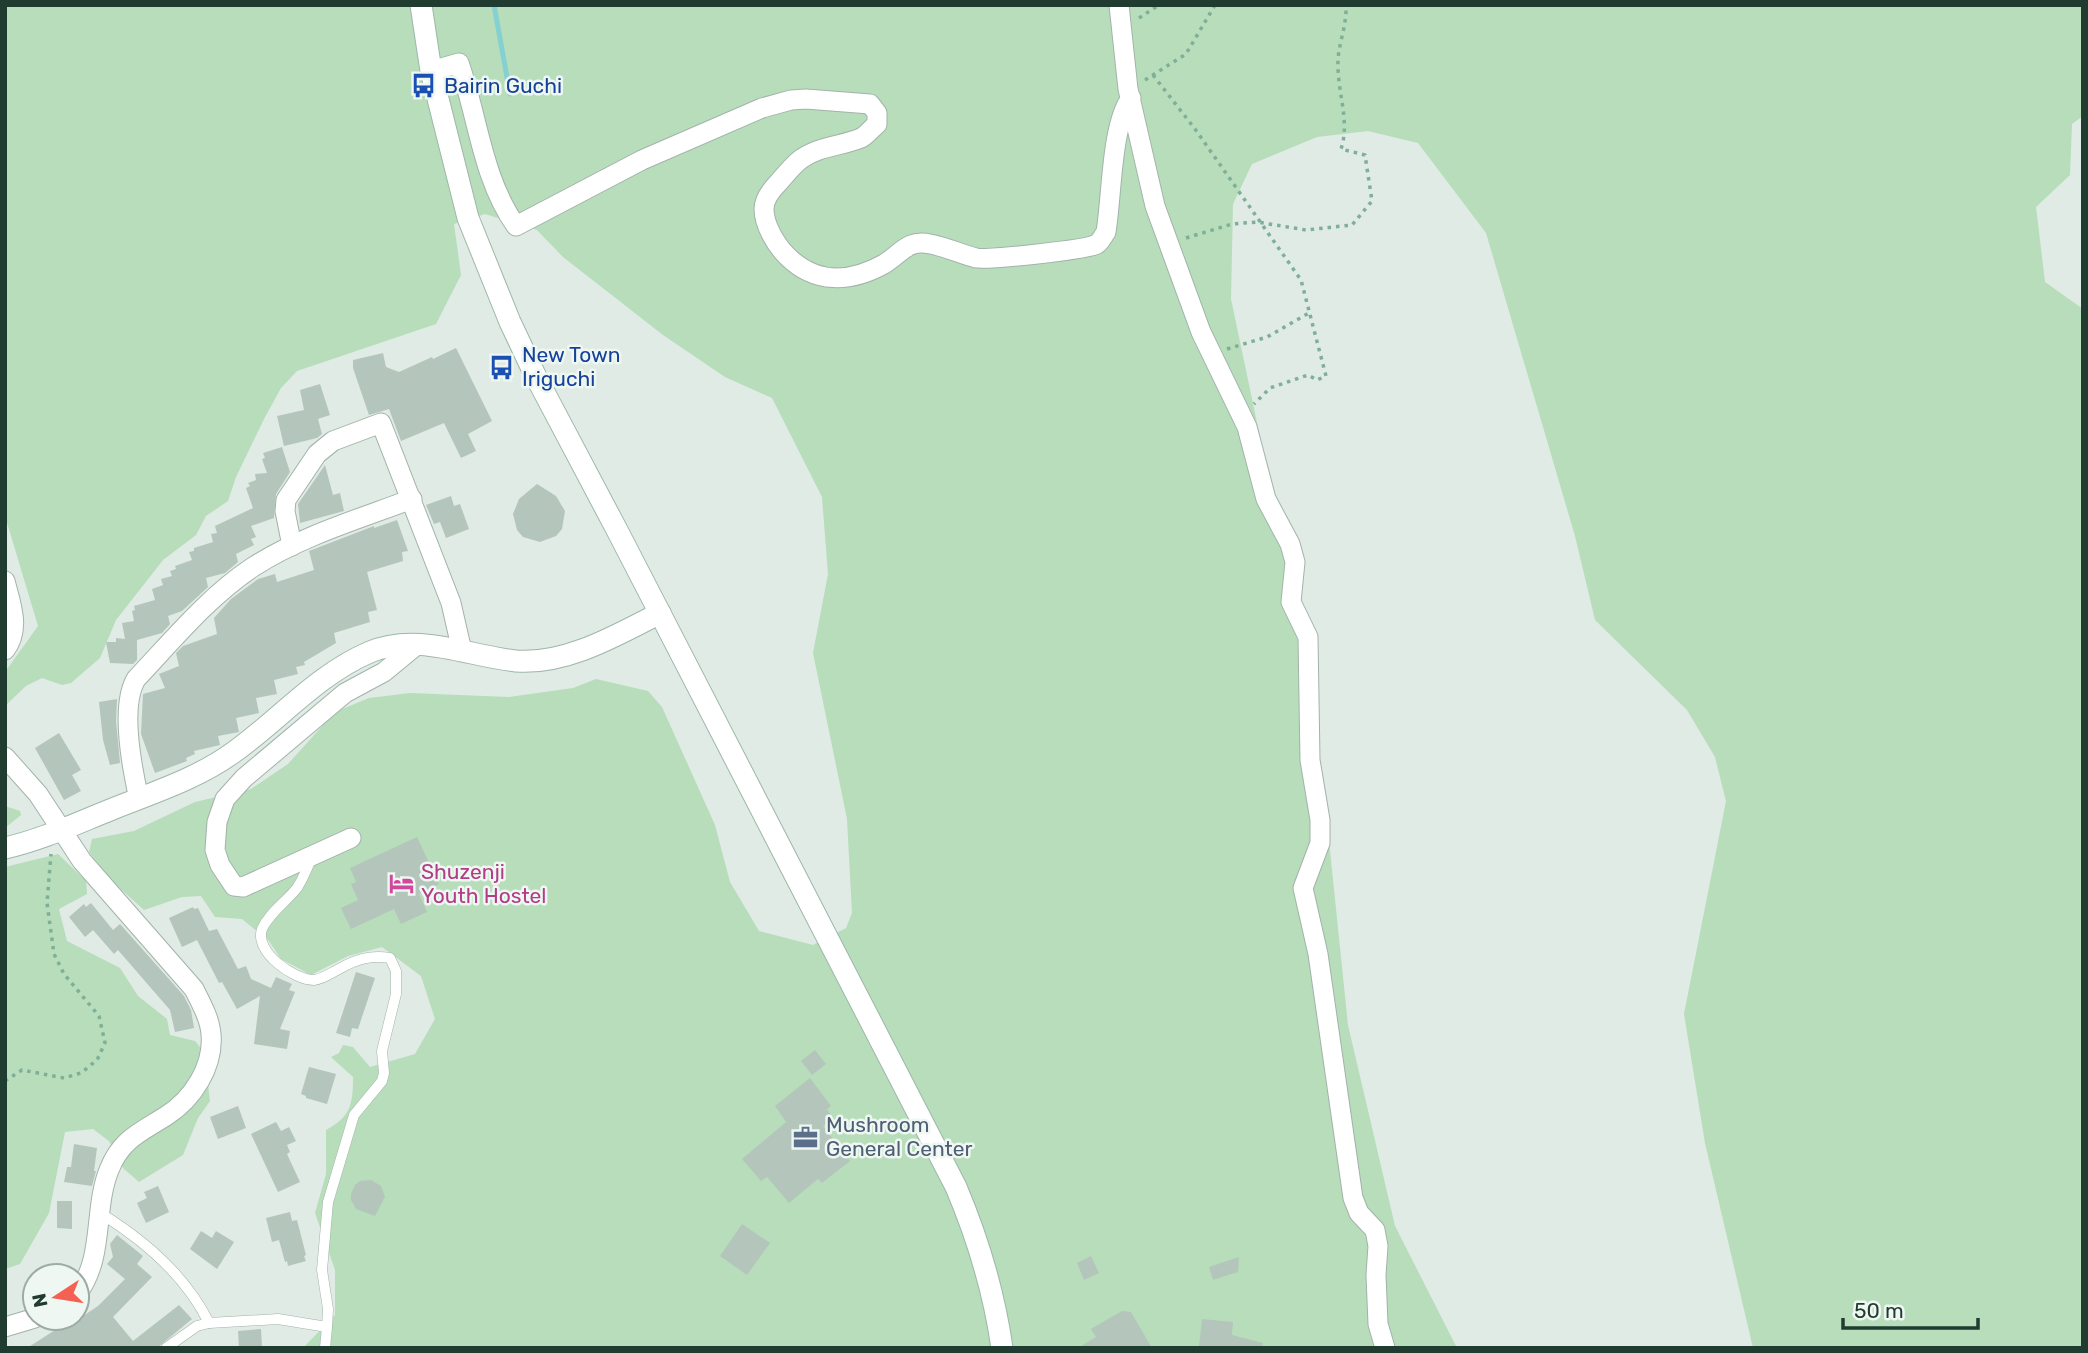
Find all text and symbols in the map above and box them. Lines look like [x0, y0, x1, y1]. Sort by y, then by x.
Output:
bus stop icon: Bairin Guchi [410, 72, 438, 100]
place label: Bairin Guchi [444, 73, 562, 98]
place label: New Town Iriguchi [522, 342, 621, 391]
bus stop icon: New Town Iriguchi [488, 353, 516, 381]
place label: Shuzenji Youth Hostel [421, 859, 546, 908]
hotel icon: Shuzenji Youth Hostel [387, 870, 415, 898]
place label: Mushroom General Center [826, 1112, 972, 1161]
office icon: Mushroom General Center [792, 1123, 820, 1151]
north arrow [21, 1262, 91, 1332]
scale bar [1843, 1286, 1978, 1330]
text: N [27, 1291, 53, 1310]
text: 50 m [1854, 1298, 1904, 1323]

